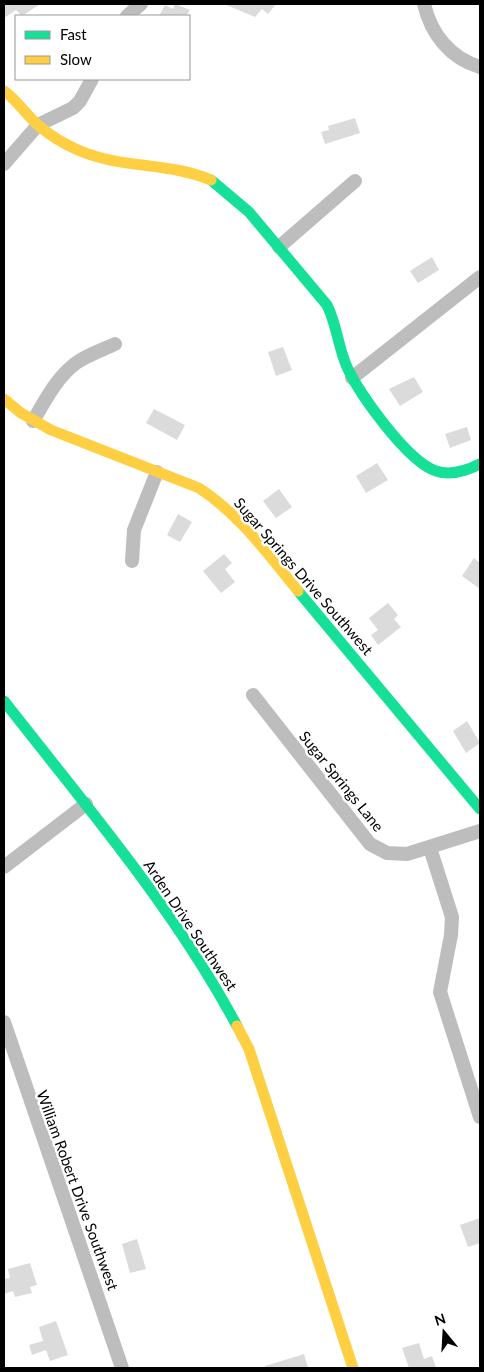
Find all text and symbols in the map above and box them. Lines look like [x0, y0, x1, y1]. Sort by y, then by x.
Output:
legend [15, 15, 190, 80]
text: Fast [60, 25, 87, 43]
text: Slow [60, 50, 92, 68]
street label: Sugar Springs Drive Southwest [231, 494, 378, 659]
street label: Sugar Springs Lane [296, 727, 388, 835]
street label: Arden Drive Southwest [141, 856, 242, 994]
street label: William Robert Drive Southwest [33, 1088, 123, 1293]
north arrow [419, 1307, 469, 1357]
text: N [432, 1309, 448, 1329]

